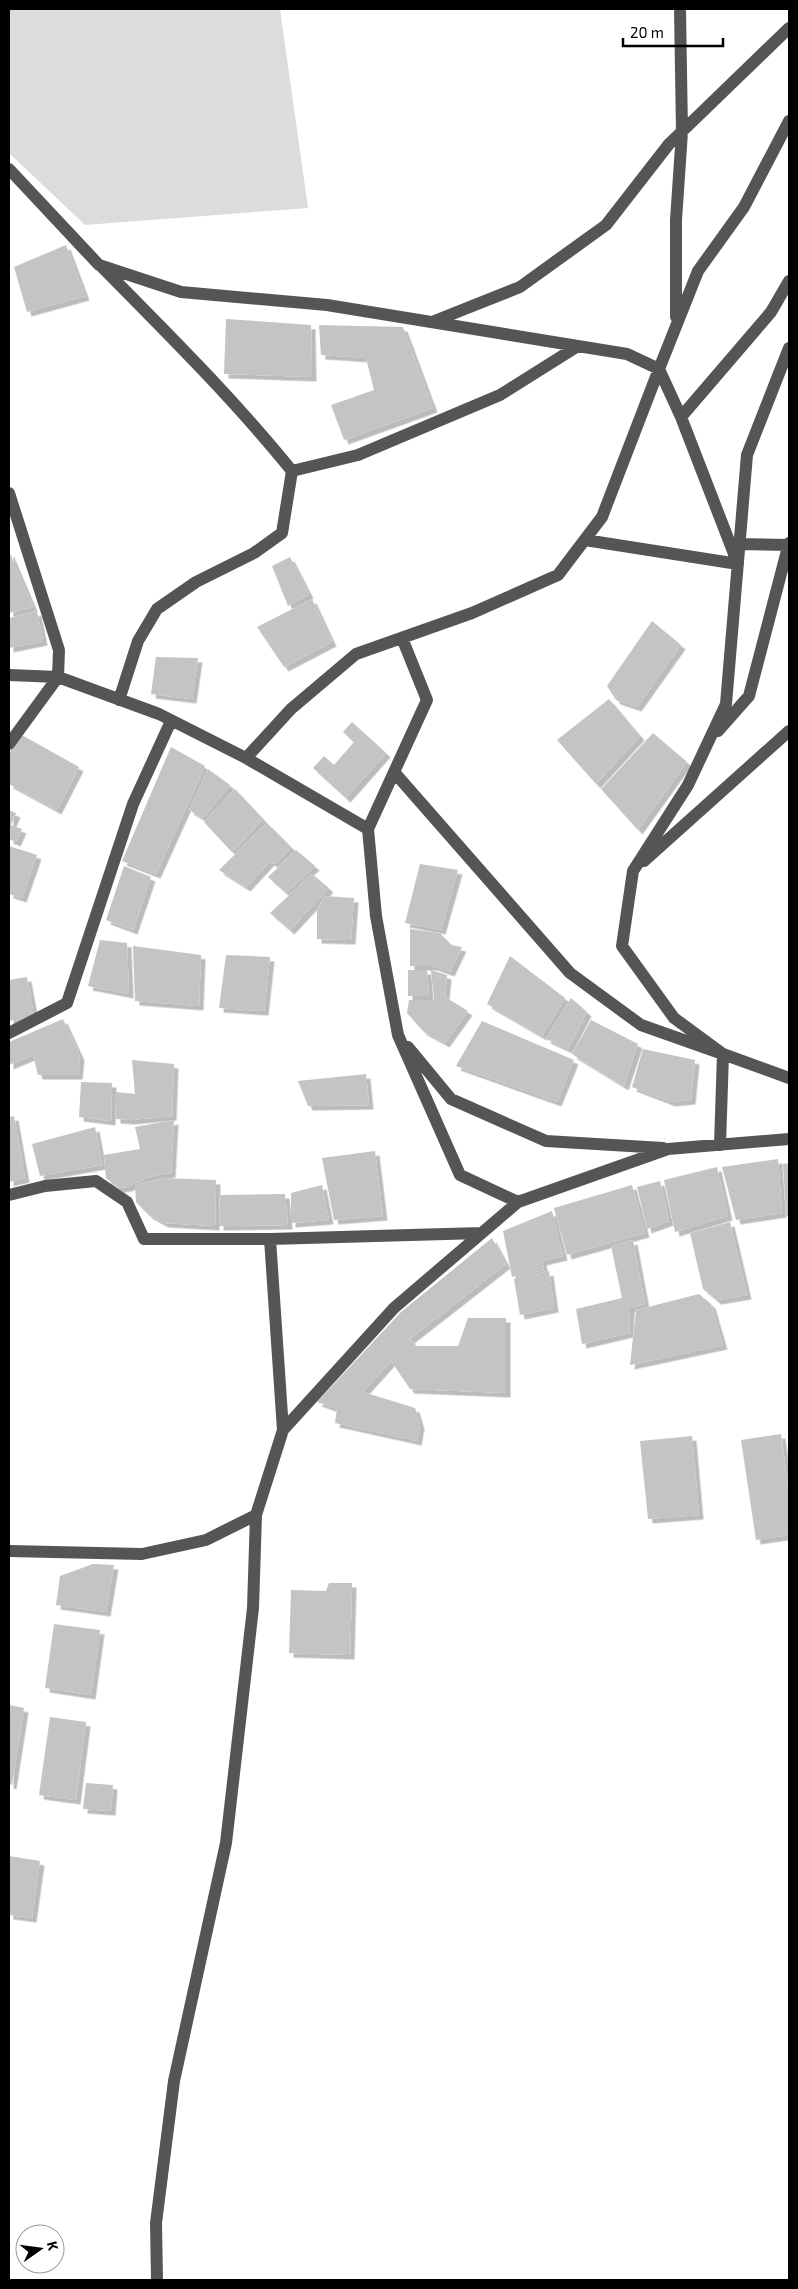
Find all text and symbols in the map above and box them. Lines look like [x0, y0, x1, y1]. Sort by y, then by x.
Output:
scale bar [623, 15, 723, 47]
text: 20 m [630, 23, 664, 41]
north arrow [15, 2224, 65, 2274]
text: K [44, 2239, 62, 2252]

